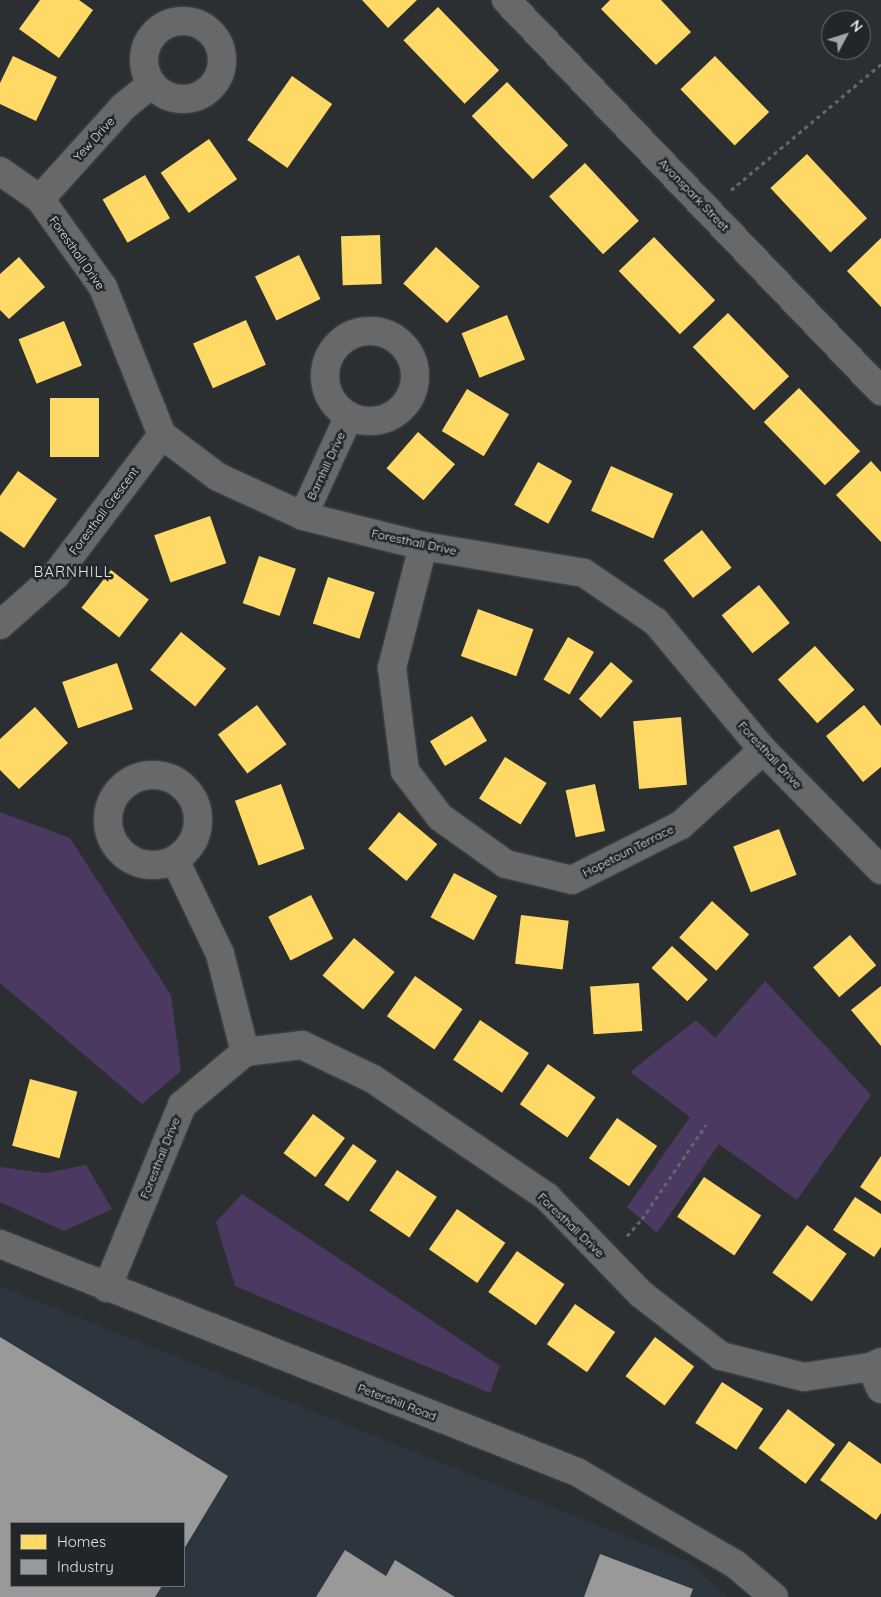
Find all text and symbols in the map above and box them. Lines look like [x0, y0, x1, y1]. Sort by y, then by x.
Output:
north arrow [821, 10, 871, 60]
text: N [847, 16, 867, 36]
street label: Yew Drive [71, 114, 117, 164]
street label: Avonspark Street [656, 156, 732, 234]
street label: Foresthall Drive [46, 213, 108, 293]
street label: Barnhill Drive [304, 430, 348, 502]
street label: Foresthall Crescent [66, 464, 142, 558]
street label: Foresthall Drive [370, 526, 458, 558]
district label: BARNHILL [33, 563, 113, 581]
street label: Foresthall Drive [735, 718, 805, 792]
street label: Hopetoun Terrace [580, 822, 676, 880]
street label: Foresthall Drive [137, 1115, 183, 1201]
street label: Foresthall Drive [535, 1190, 607, 1260]
street label: Petershill Road [356, 1380, 438, 1424]
legend [10, 1522, 185, 1587]
text: Homes [57, 1532, 106, 1551]
text: Industry [57, 1557, 114, 1576]

